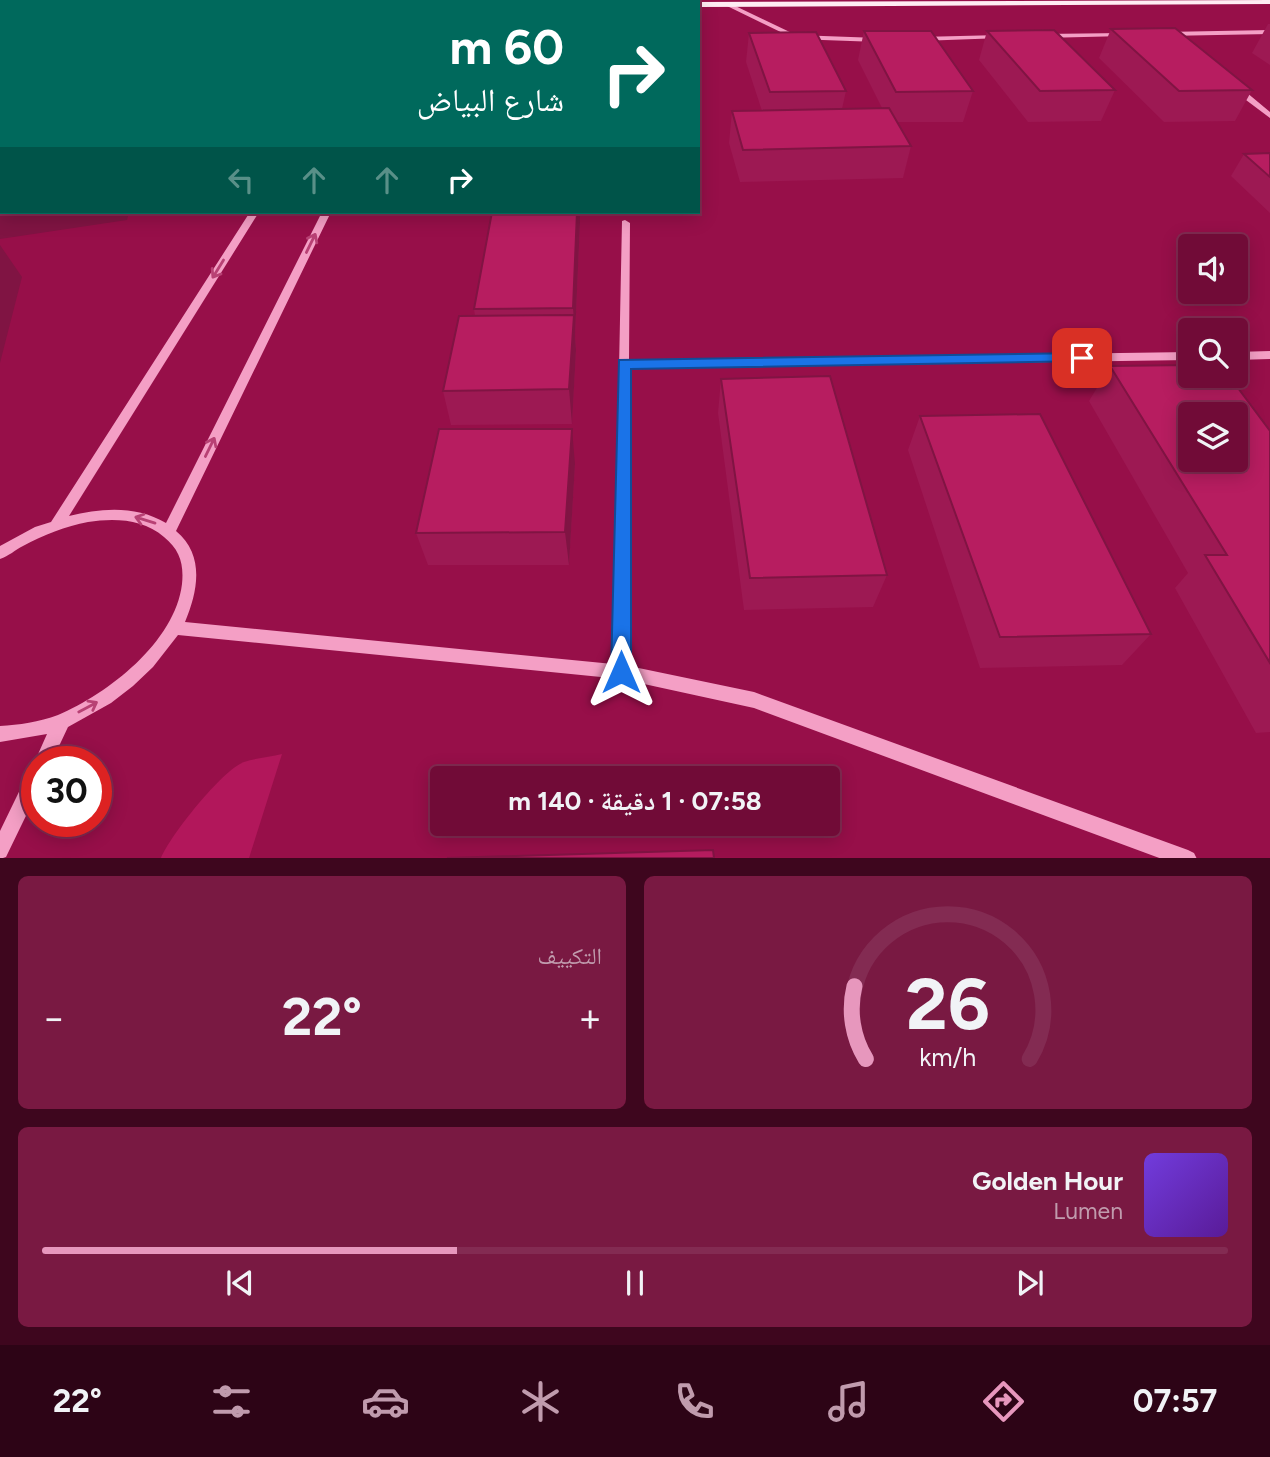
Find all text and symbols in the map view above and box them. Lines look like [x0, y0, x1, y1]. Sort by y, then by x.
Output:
text: 60 m [449, 17, 564, 76]
icon: right [588, 28, 679, 119]
text: شارع البياض [417, 81, 564, 119]
icon: left [222, 161, 260, 199]
icon: ahead [295, 161, 333, 199]
icon: ahead [368, 161, 406, 199]
icon: right [441, 161, 479, 199]
one-way arrow [305, 233, 318, 254]
map controls [1178, 234, 1248, 472]
button: sound [1178, 234, 1248, 304]
one-way arrow [210, 259, 224, 279]
button: search [1178, 318, 1248, 388]
pin [1052, 328, 1112, 388]
icon: arrive [1063, 339, 1101, 377]
button: layers [1178, 402, 1248, 472]
one-way arrow [204, 437, 218, 458]
one-way arrow [135, 513, 157, 526]
position arrow [584, 635, 658, 709]
one-way arrow [77, 700, 97, 714]
speed limit sign: 30 [21, 746, 112, 837]
text: 07:58 · 1 دقيقة · 140 m [508, 785, 762, 817]
text: التكييف [537, 942, 602, 970]
text: 26 [906, 960, 990, 1047]
text: 22° [282, 986, 362, 1048]
text: − [42, 995, 66, 1041]
text: + [578, 995, 602, 1041]
text: km/h [919, 1041, 977, 1071]
text: Golden Hour [972, 1165, 1123, 1197]
text: Lumen [1053, 1197, 1123, 1225]
icon: previous [221, 1264, 259, 1302]
icon: pause [616, 1264, 654, 1302]
icon: next [1011, 1264, 1049, 1302]
icon: filters [207, 1377, 256, 1426]
icon: car [361, 1377, 410, 1426]
icon: climate [516, 1377, 565, 1426]
icon: phone [670, 1377, 719, 1426]
icon: music [824, 1377, 873, 1426]
icon: directions [979, 1377, 1028, 1426]
text: 22° [53, 1382, 102, 1420]
text: 07:57 [1133, 1382, 1217, 1420]

